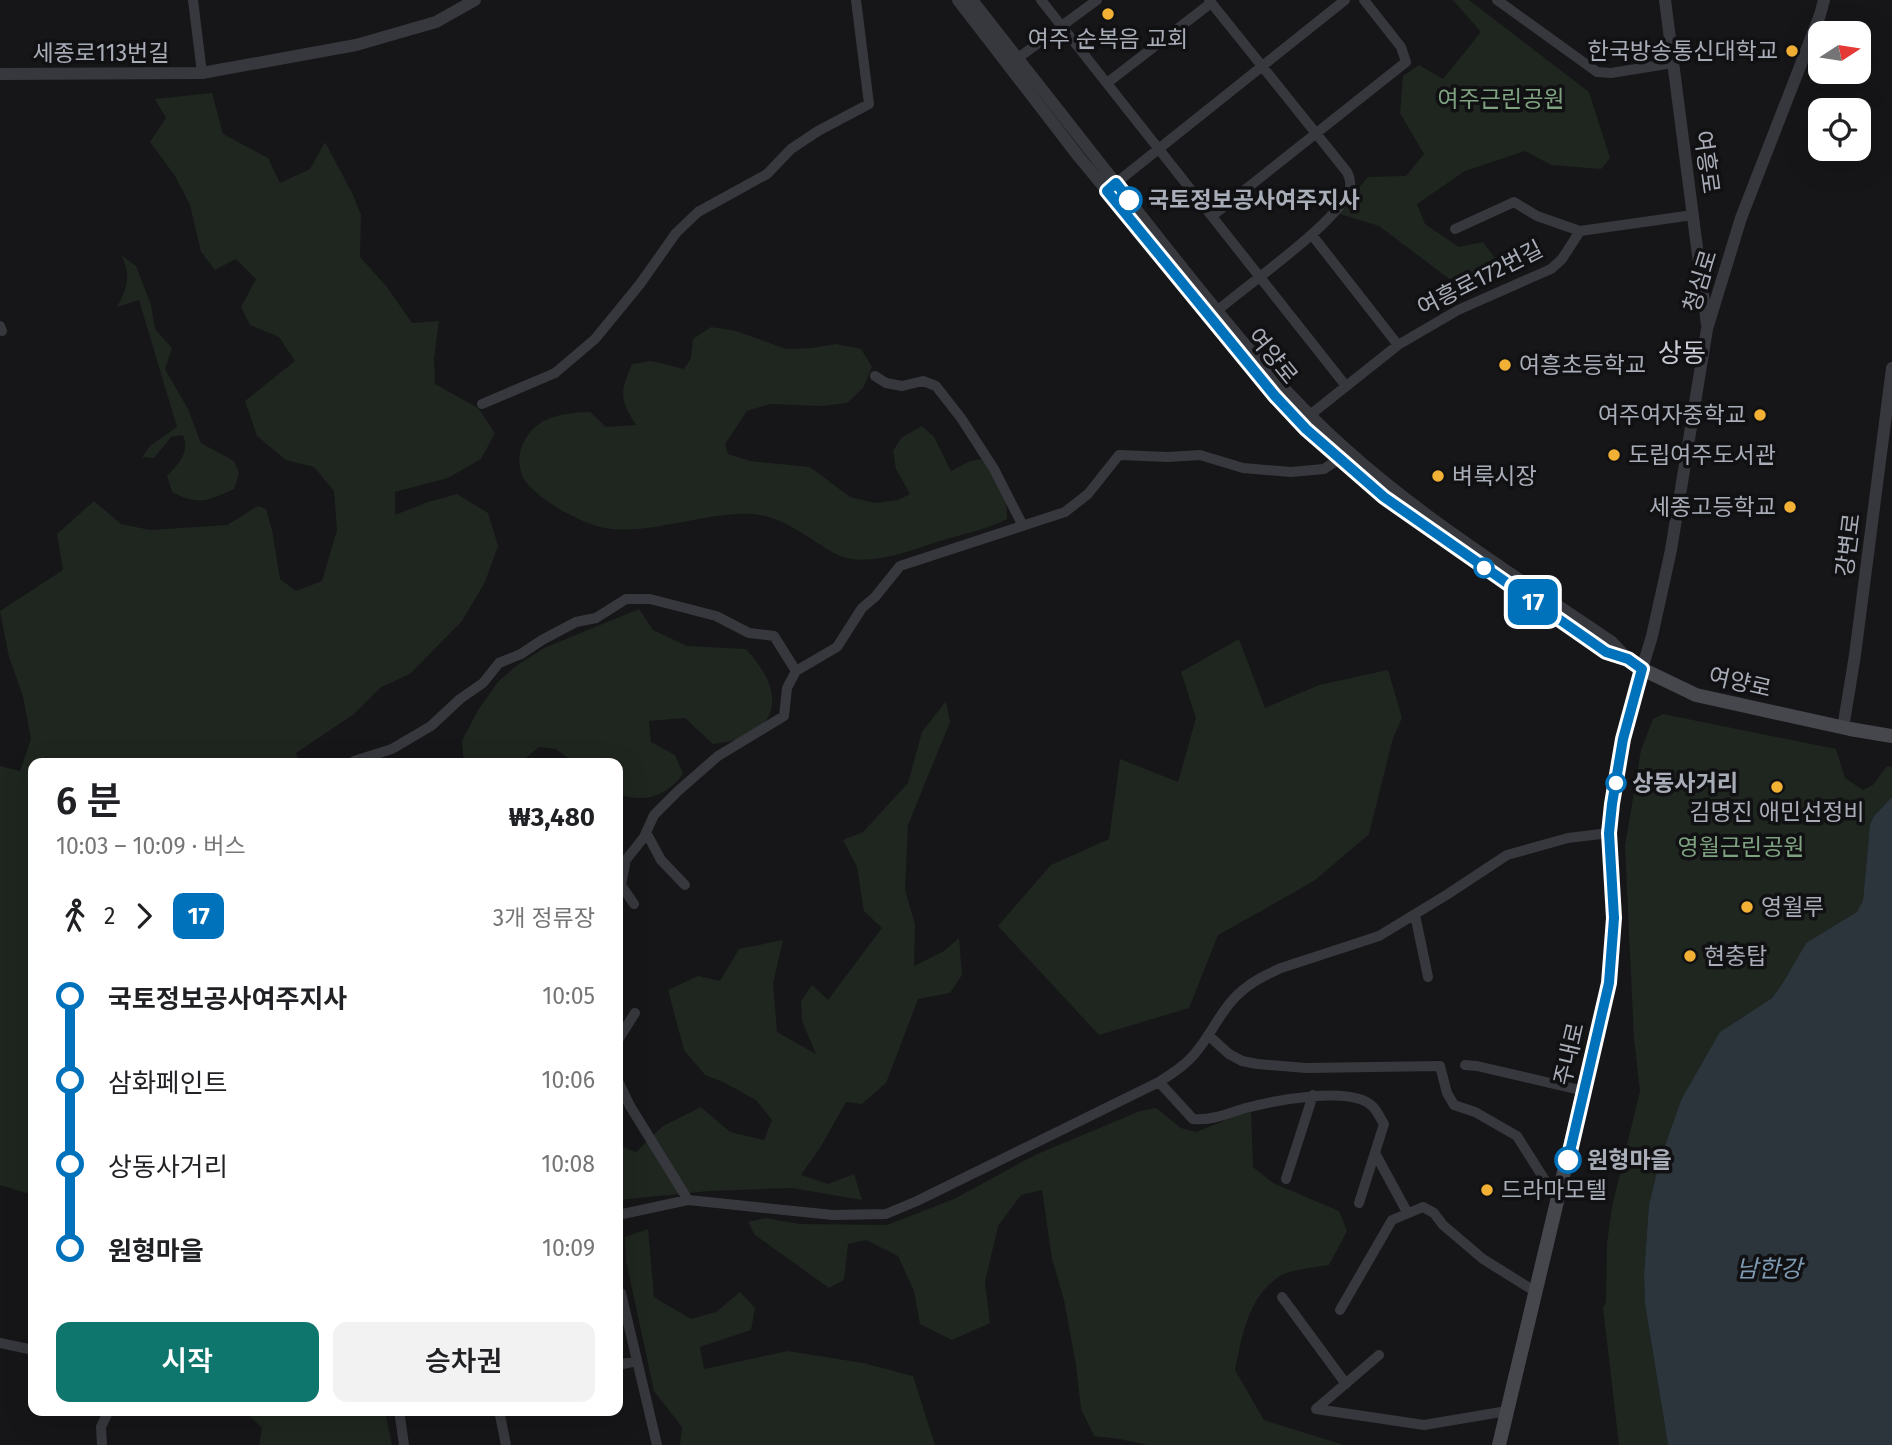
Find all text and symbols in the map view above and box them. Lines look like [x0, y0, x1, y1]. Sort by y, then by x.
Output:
marker: 여주 순복음 교회 [1100, 6, 1116, 22]
north arrow [1808, 21, 1871, 84]
map controls [1808, 21, 1871, 161]
place label: 여주 순복음 교회 [1028, 25, 1188, 53]
place label: 한국방송통신대학교 [1588, 37, 1778, 65]
street label: 세종로113번길 [33, 39, 169, 67]
marker: 한국방송통신대학교 [1784, 43, 1800, 59]
park label: 여주근린공원 [1438, 85, 1564, 113]
button: locate [1808, 98, 1871, 161]
street label: 여흥로 [1689, 129, 1725, 195]
place label: 국토정보공사여주지사 [1148, 186, 1360, 214]
marker: 국토정보공사여주지사 [1116, 187, 1142, 213]
street label: 여흥로172번길 [1413, 234, 1547, 322]
street label: 청심로 [1677, 247, 1723, 315]
street label: 여양로 [1242, 323, 1304, 389]
district label: 상동 [1658, 338, 1706, 369]
place label: 여흥초등학교 [1519, 351, 1646, 379]
marker: 여흥초등학교 [1497, 357, 1513, 373]
place label: 여주여자중학교 [1598, 401, 1746, 429]
marker: 여주여자중학교 [1752, 407, 1768, 423]
place label: 도립여주도서관 [1628, 441, 1776, 469]
marker: 도립여주도서관 [1606, 447, 1622, 463]
place label: 벼룩시장 [1452, 462, 1537, 490]
marker: 벼룩시장 [1430, 468, 1446, 484]
place label: 세종고등학교 [1649, 493, 1776, 521]
marker: 세종고등학교 [1782, 499, 1798, 515]
street label: 강변로 [1830, 512, 1866, 578]
unlabelled marker [1474, 558, 1494, 578]
line badge: 17 [1502, 579, 1564, 625]
text: 17 [1522, 588, 1544, 616]
street label: 여양로 [1706, 661, 1774, 703]
place label: 상동사거리 [1632, 769, 1738, 797]
marker: 상동사거리 [1606, 773, 1626, 793]
text: 6 분 [56, 778, 121, 824]
marker: 김명진 애민선정비 [1769, 779, 1785, 795]
place label: 김명진 애민선정비 [1689, 798, 1865, 826]
text: ₩3,480 [509, 802, 595, 833]
text: 10:03 – 10:09 · 버스 [56, 832, 246, 860]
park label: 영월근린공원 [1678, 833, 1804, 861]
place label: 영월루 [1761, 893, 1824, 921]
icon: walk [56, 897, 94, 935]
icon: forward [125, 897, 163, 935]
marker: 영월루 [1739, 899, 1755, 915]
text: 2 [104, 902, 115, 930]
text: 17 [187, 902, 210, 930]
text: 3개 정류장 [493, 904, 595, 932]
place label: 현충탑 [1704, 942, 1767, 970]
marker: 현충탑 [1682, 948, 1698, 964]
text: 10:05 [542, 982, 595, 1010]
text: 국토정보공사여주지사 [108, 984, 347, 1015]
street label: 주내로 [1548, 1020, 1590, 1088]
text: 10:06 [542, 1066, 595, 1094]
text: 삼화페인트 [108, 1068, 228, 1099]
place label: 원형마을 [1587, 1146, 1672, 1174]
marker: 원형마을 [1555, 1147, 1581, 1173]
text: 10:08 [541, 1150, 595, 1178]
text: 상동사거리 [108, 1152, 228, 1183]
place label: 드라마모텔 [1501, 1176, 1607, 1204]
marker: 드라마모텔 [1479, 1182, 1495, 1198]
text: 10:09 [542, 1234, 595, 1262]
text: 원형마을 [108, 1236, 204, 1267]
water label: 남한강 [1736, 1255, 1805, 1283]
button: 시작 [56, 1322, 319, 1402]
button: 승차권 [333, 1322, 595, 1402]

